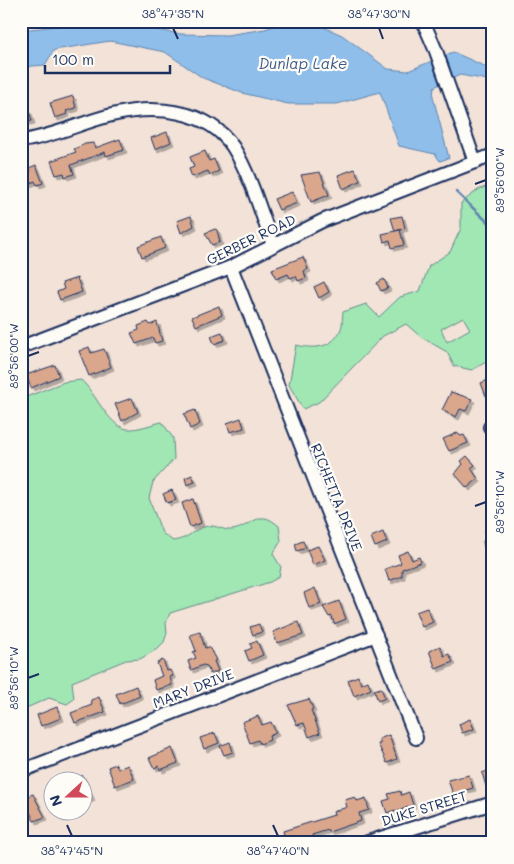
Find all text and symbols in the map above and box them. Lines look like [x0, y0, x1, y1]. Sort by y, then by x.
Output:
text: 38°47'35"N [142, 5, 204, 21]
text: 38°47'30"N [348, 5, 410, 21]
scale bar [45, 42, 170, 74]
text: 100 m [52, 49, 94, 69]
water label: Dunlap Lake [259, 53, 347, 73]
text: 89°56'00"W [491, 147, 507, 213]
street label: GERBER ROAD [203, 209, 299, 269]
text: 89°56'00"W [5, 323, 21, 389]
street label: RICHETTA DRIVE [307, 440, 367, 554]
text: 89°56'10"W [491, 470, 507, 534]
text: 89°56'10"W [5, 646, 21, 710]
street label: MARY DRIVE [150, 664, 236, 712]
north arrow [42, 772, 92, 822]
street label: DUKE STREET [379, 786, 469, 830]
text: N [45, 792, 66, 809]
text: 38°47'45"N [41, 842, 103, 858]
text: 38°47'40"N [247, 842, 309, 858]

